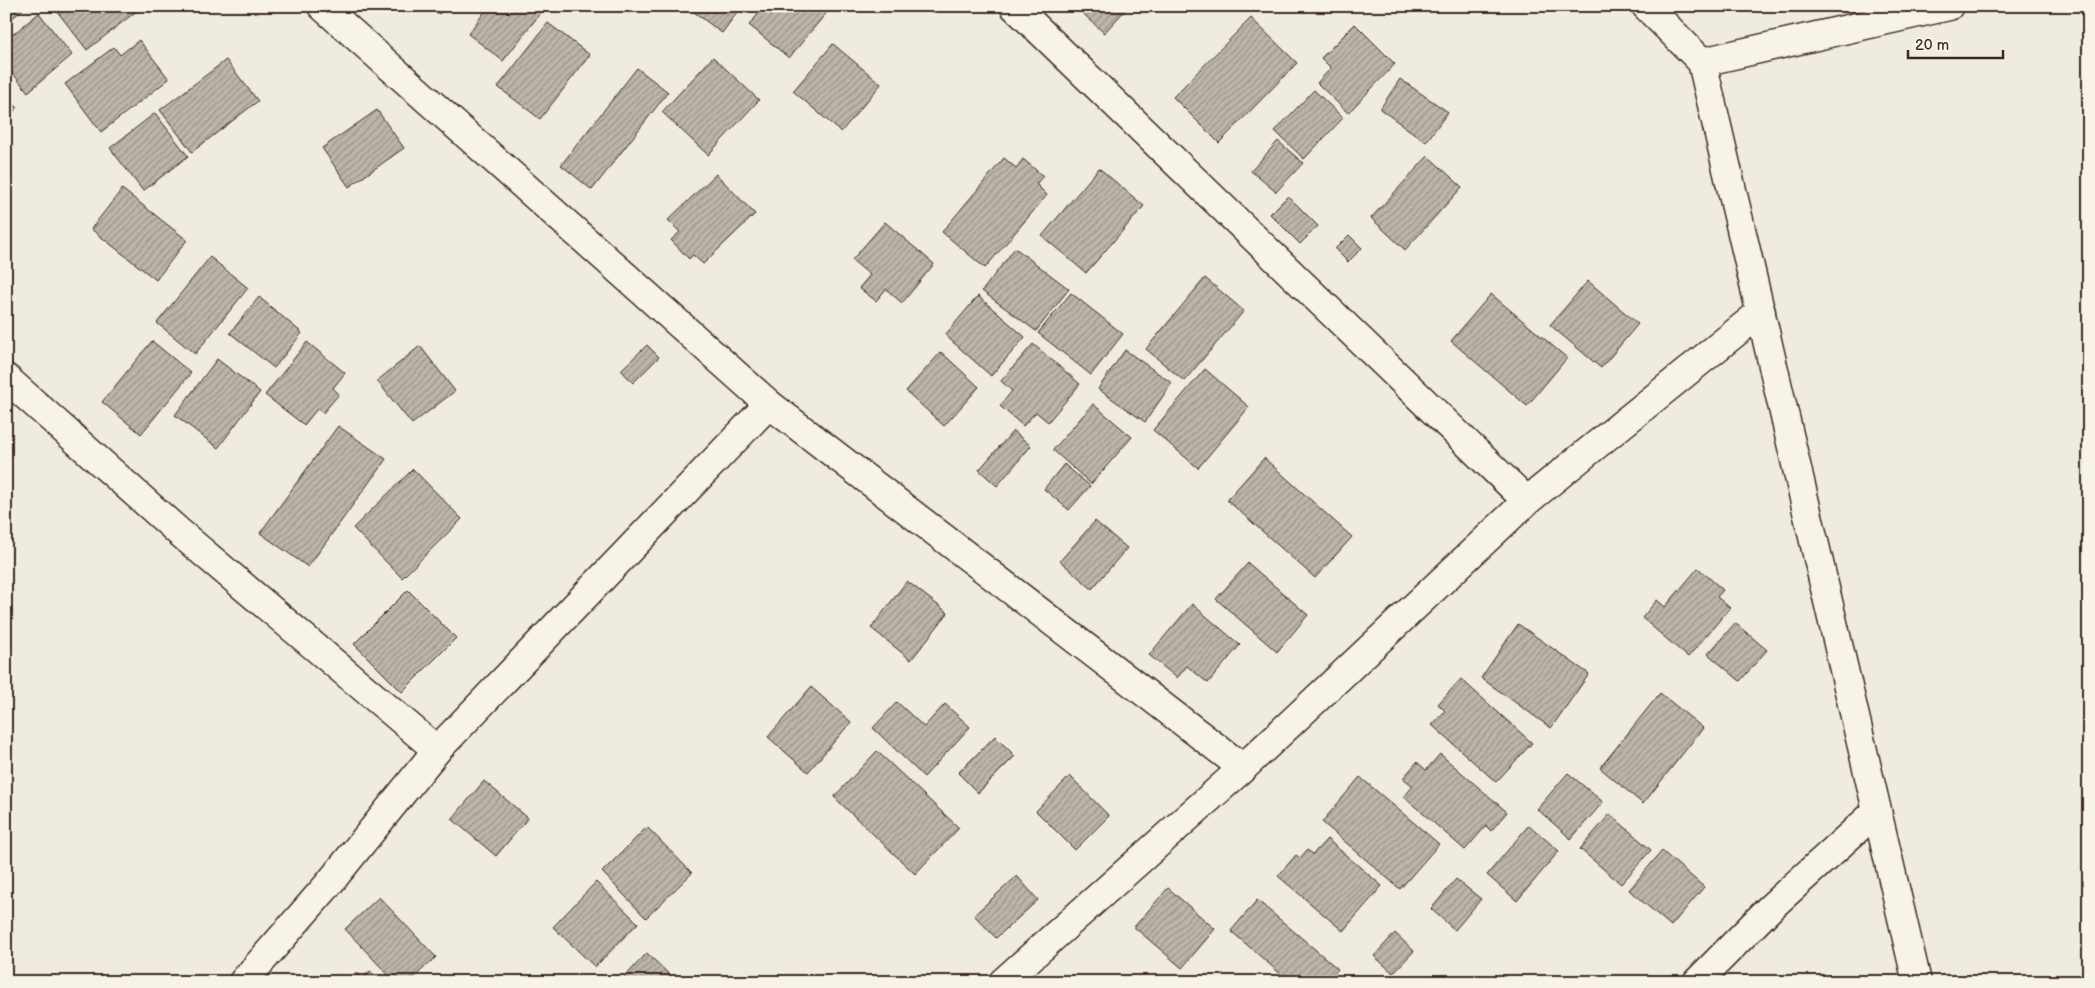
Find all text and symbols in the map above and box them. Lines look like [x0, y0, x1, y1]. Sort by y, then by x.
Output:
scale bar [1908, 28, 2002, 60]
text: 20 m [1915, 36, 1949, 55]

